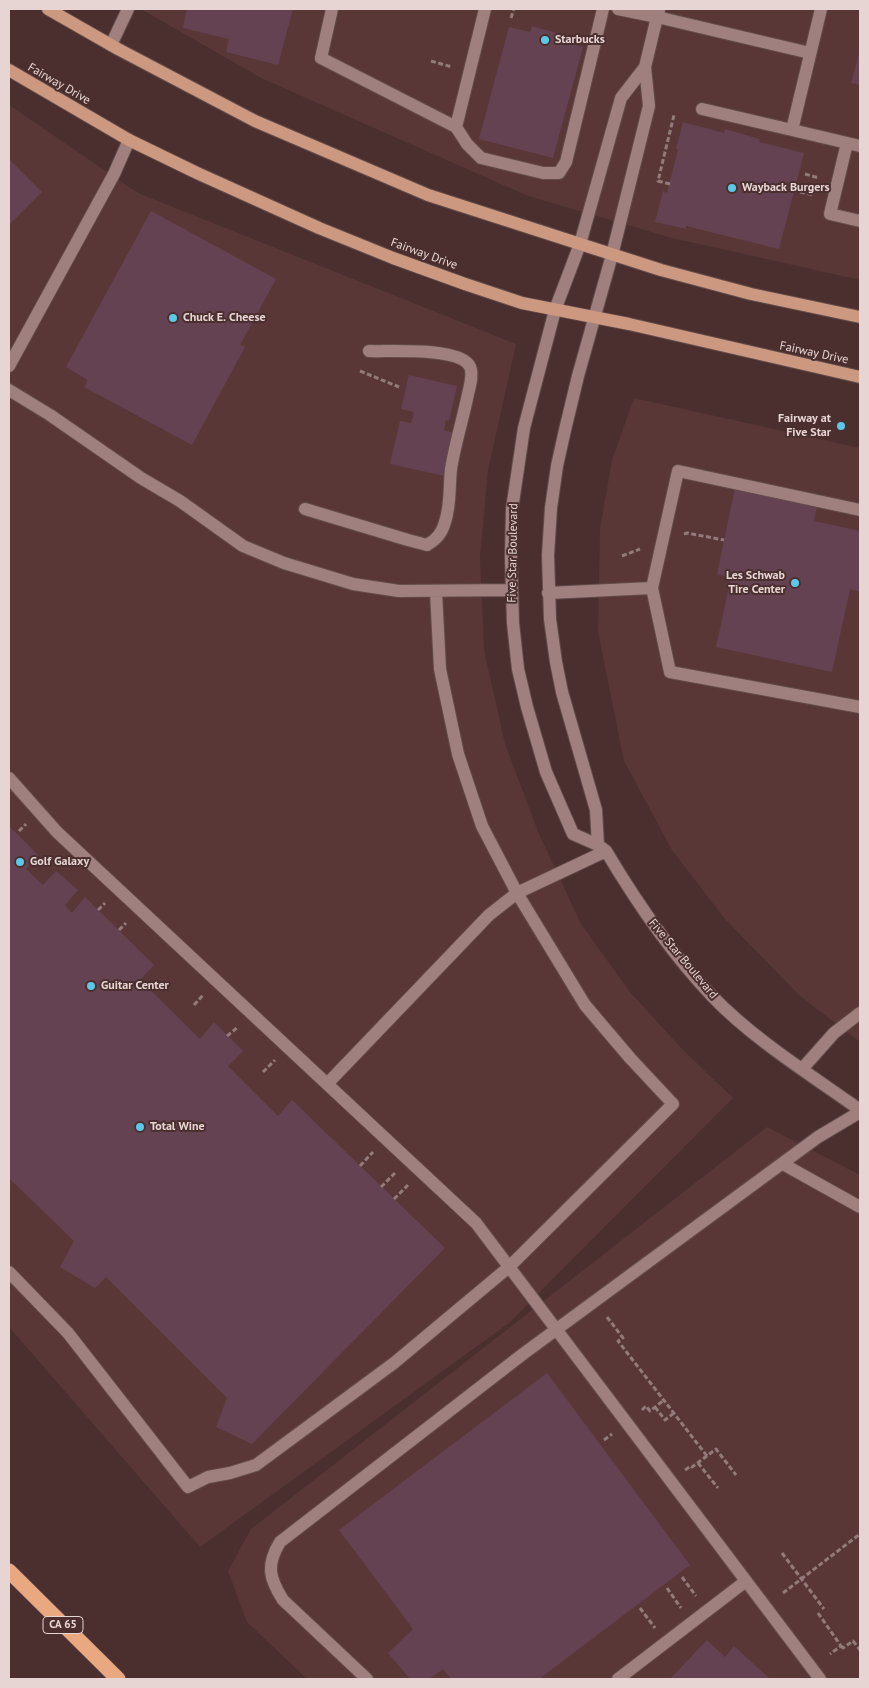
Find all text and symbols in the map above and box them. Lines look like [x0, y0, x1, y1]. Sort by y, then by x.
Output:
place label: Starbucks [555, 33, 605, 47]
marker: Starbucks [539, 34, 551, 46]
street label: Fairway Drive [25, 60, 93, 108]
place label: Wayback Burgers [742, 181, 830, 195]
marker: Wayback Burgers [726, 182, 738, 194]
street label: Fairway Drive [389, 235, 459, 273]
place label: Chuck E. Cheese [183, 311, 266, 325]
marker: Chuck E. Cheese [167, 312, 179, 324]
street label: Fairway Drive [778, 339, 850, 367]
place label: Fairway at Five Star [778, 412, 831, 440]
marker: Fairway at Five Star [835, 420, 847, 432]
street label: Five Star Boulevard [505, 503, 521, 603]
place label: Les Schwab Tire Center [726, 569, 785, 597]
marker: Les Schwab Tire Center [789, 577, 801, 589]
place label: Golf Galaxy [30, 855, 89, 869]
marker: Golf Galaxy [14, 856, 26, 868]
street label: Five Star Boulevard [645, 916, 721, 1002]
place label: Guitar Center [101, 979, 169, 993]
marker: Guitar Center [85, 980, 97, 992]
place label: Total Wine [150, 1120, 205, 1134]
marker: Total Wine [134, 1121, 146, 1133]
road number: CA 65 [43, 1616, 83, 1634]

